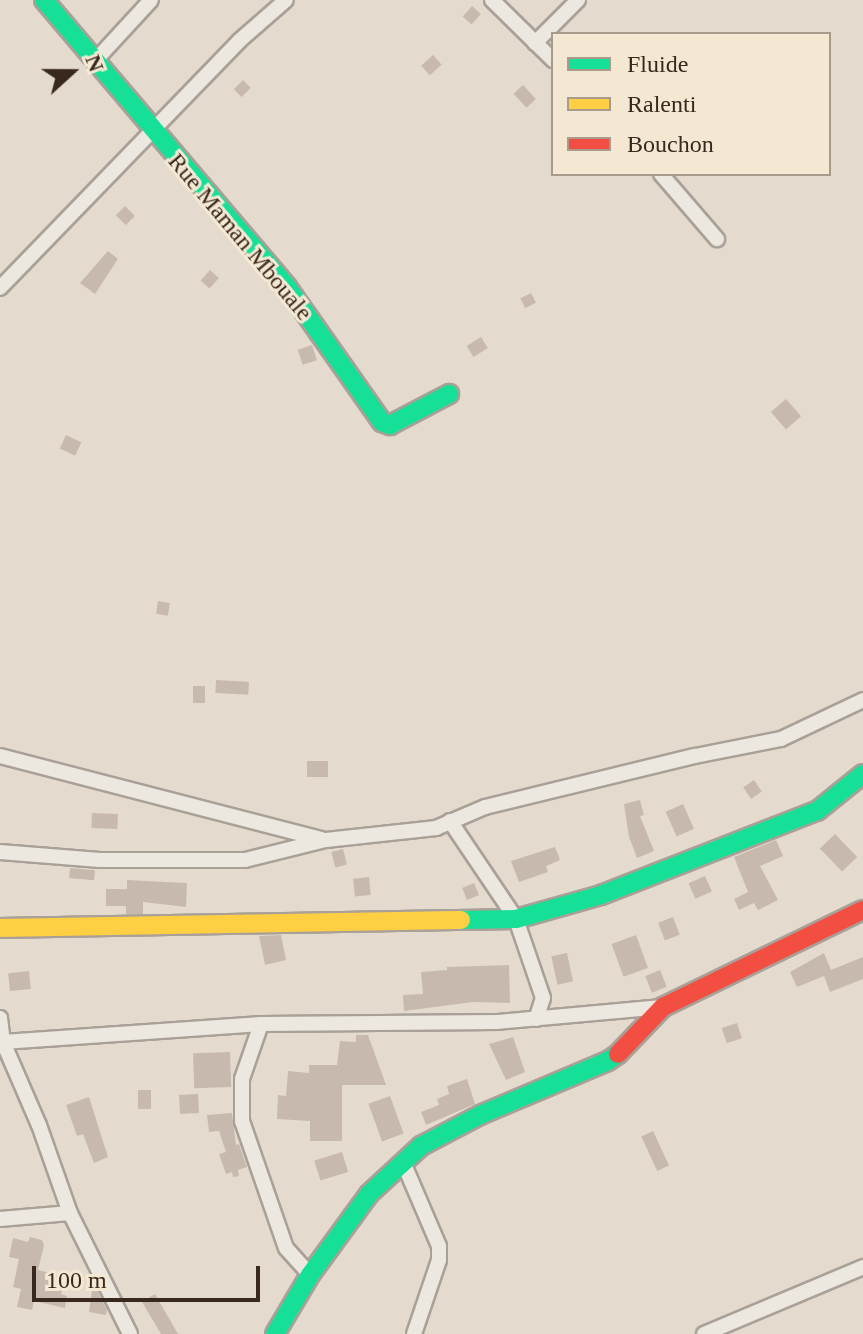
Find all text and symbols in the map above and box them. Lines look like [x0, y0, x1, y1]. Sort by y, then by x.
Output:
north arrow [32, 32, 112, 112]
legend [551, 32, 831, 176]
text: N [80, 51, 109, 75]
text: Fluide [627, 51, 688, 77]
text: Ralenti [627, 91, 696, 117]
text: Bouchon [627, 131, 714, 157]
street label: Rue Maman Mbouale [162, 148, 318, 326]
scale bar [36, 1250, 264, 1300]
text: 100 m [46, 1267, 107, 1293]

